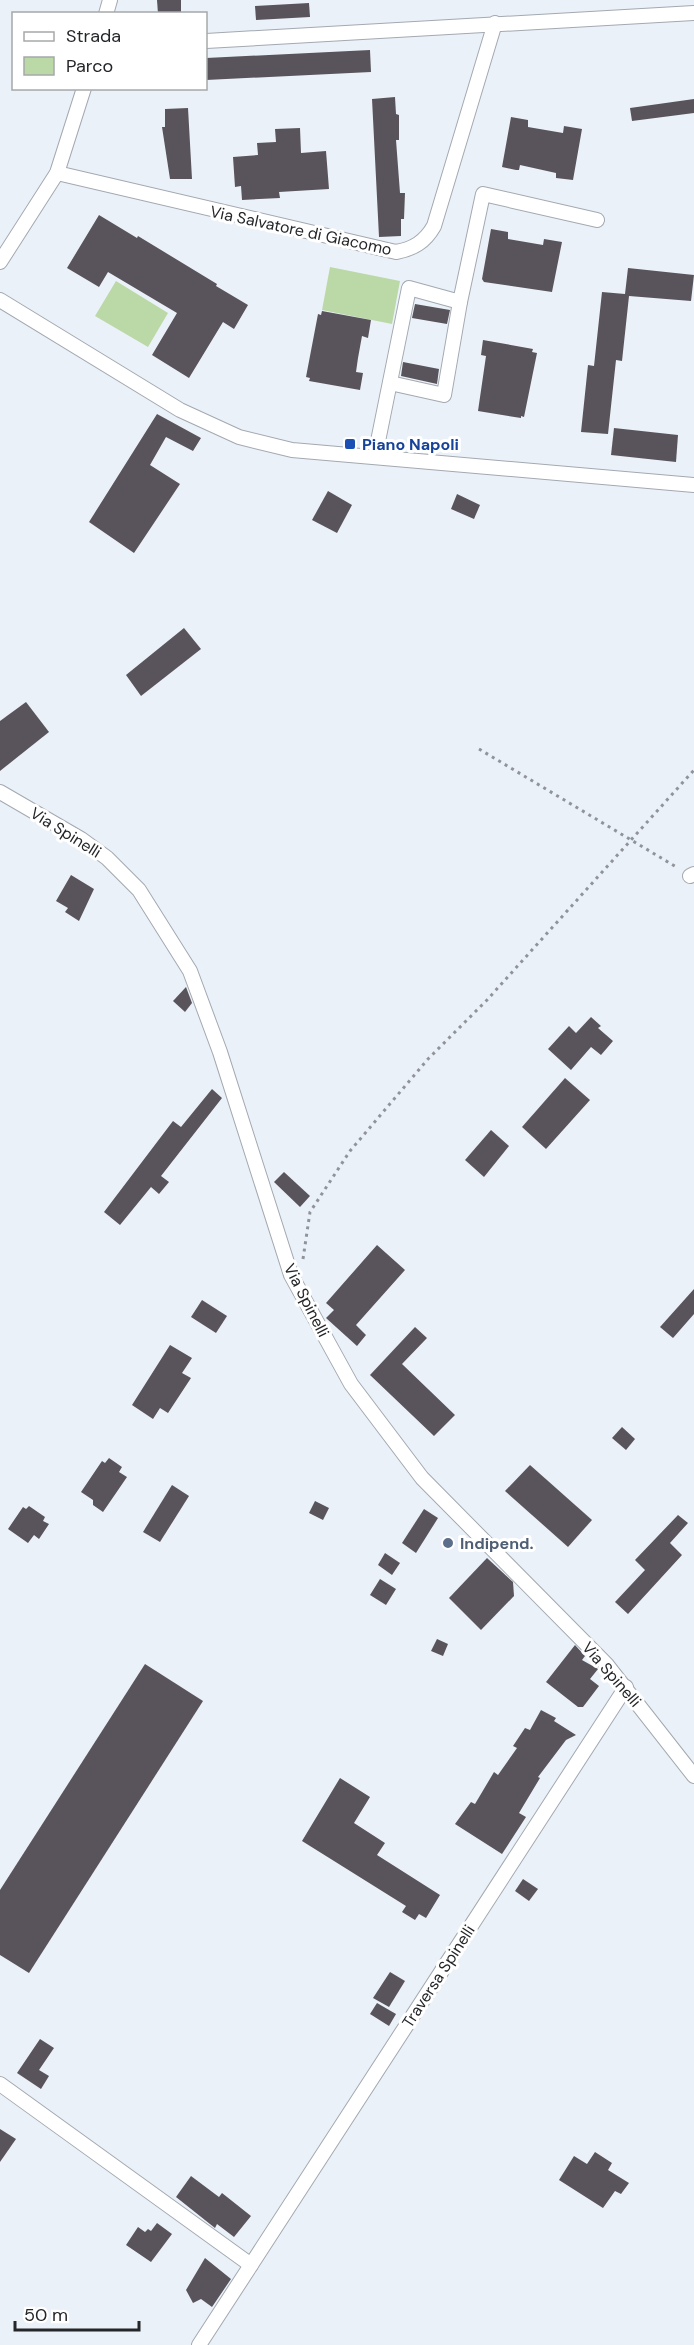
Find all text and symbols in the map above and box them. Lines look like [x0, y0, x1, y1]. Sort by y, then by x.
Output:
legend [12, 12, 207, 90]
text: Strada [66, 24, 121, 48]
text: Parco [66, 54, 113, 78]
street label: Via Salvatore di Giacomo [208, 201, 394, 260]
place label: Piano Napoli [362, 434, 459, 455]
marker: Piano Napoli [343, 437, 357, 451]
street label: Via Spinelli [26, 802, 105, 862]
street label: Via Spinelli [279, 1260, 334, 1341]
place label: Indipend. [460, 1533, 534, 1554]
marker: Indipend. [441, 1536, 455, 1550]
street label: Via Spinelli [577, 1637, 646, 1711]
street label: Traversa Spinelli [397, 1921, 480, 2032]
scale bar [15, 2294, 140, 2332]
text: 50 m [24, 2303, 68, 2327]

